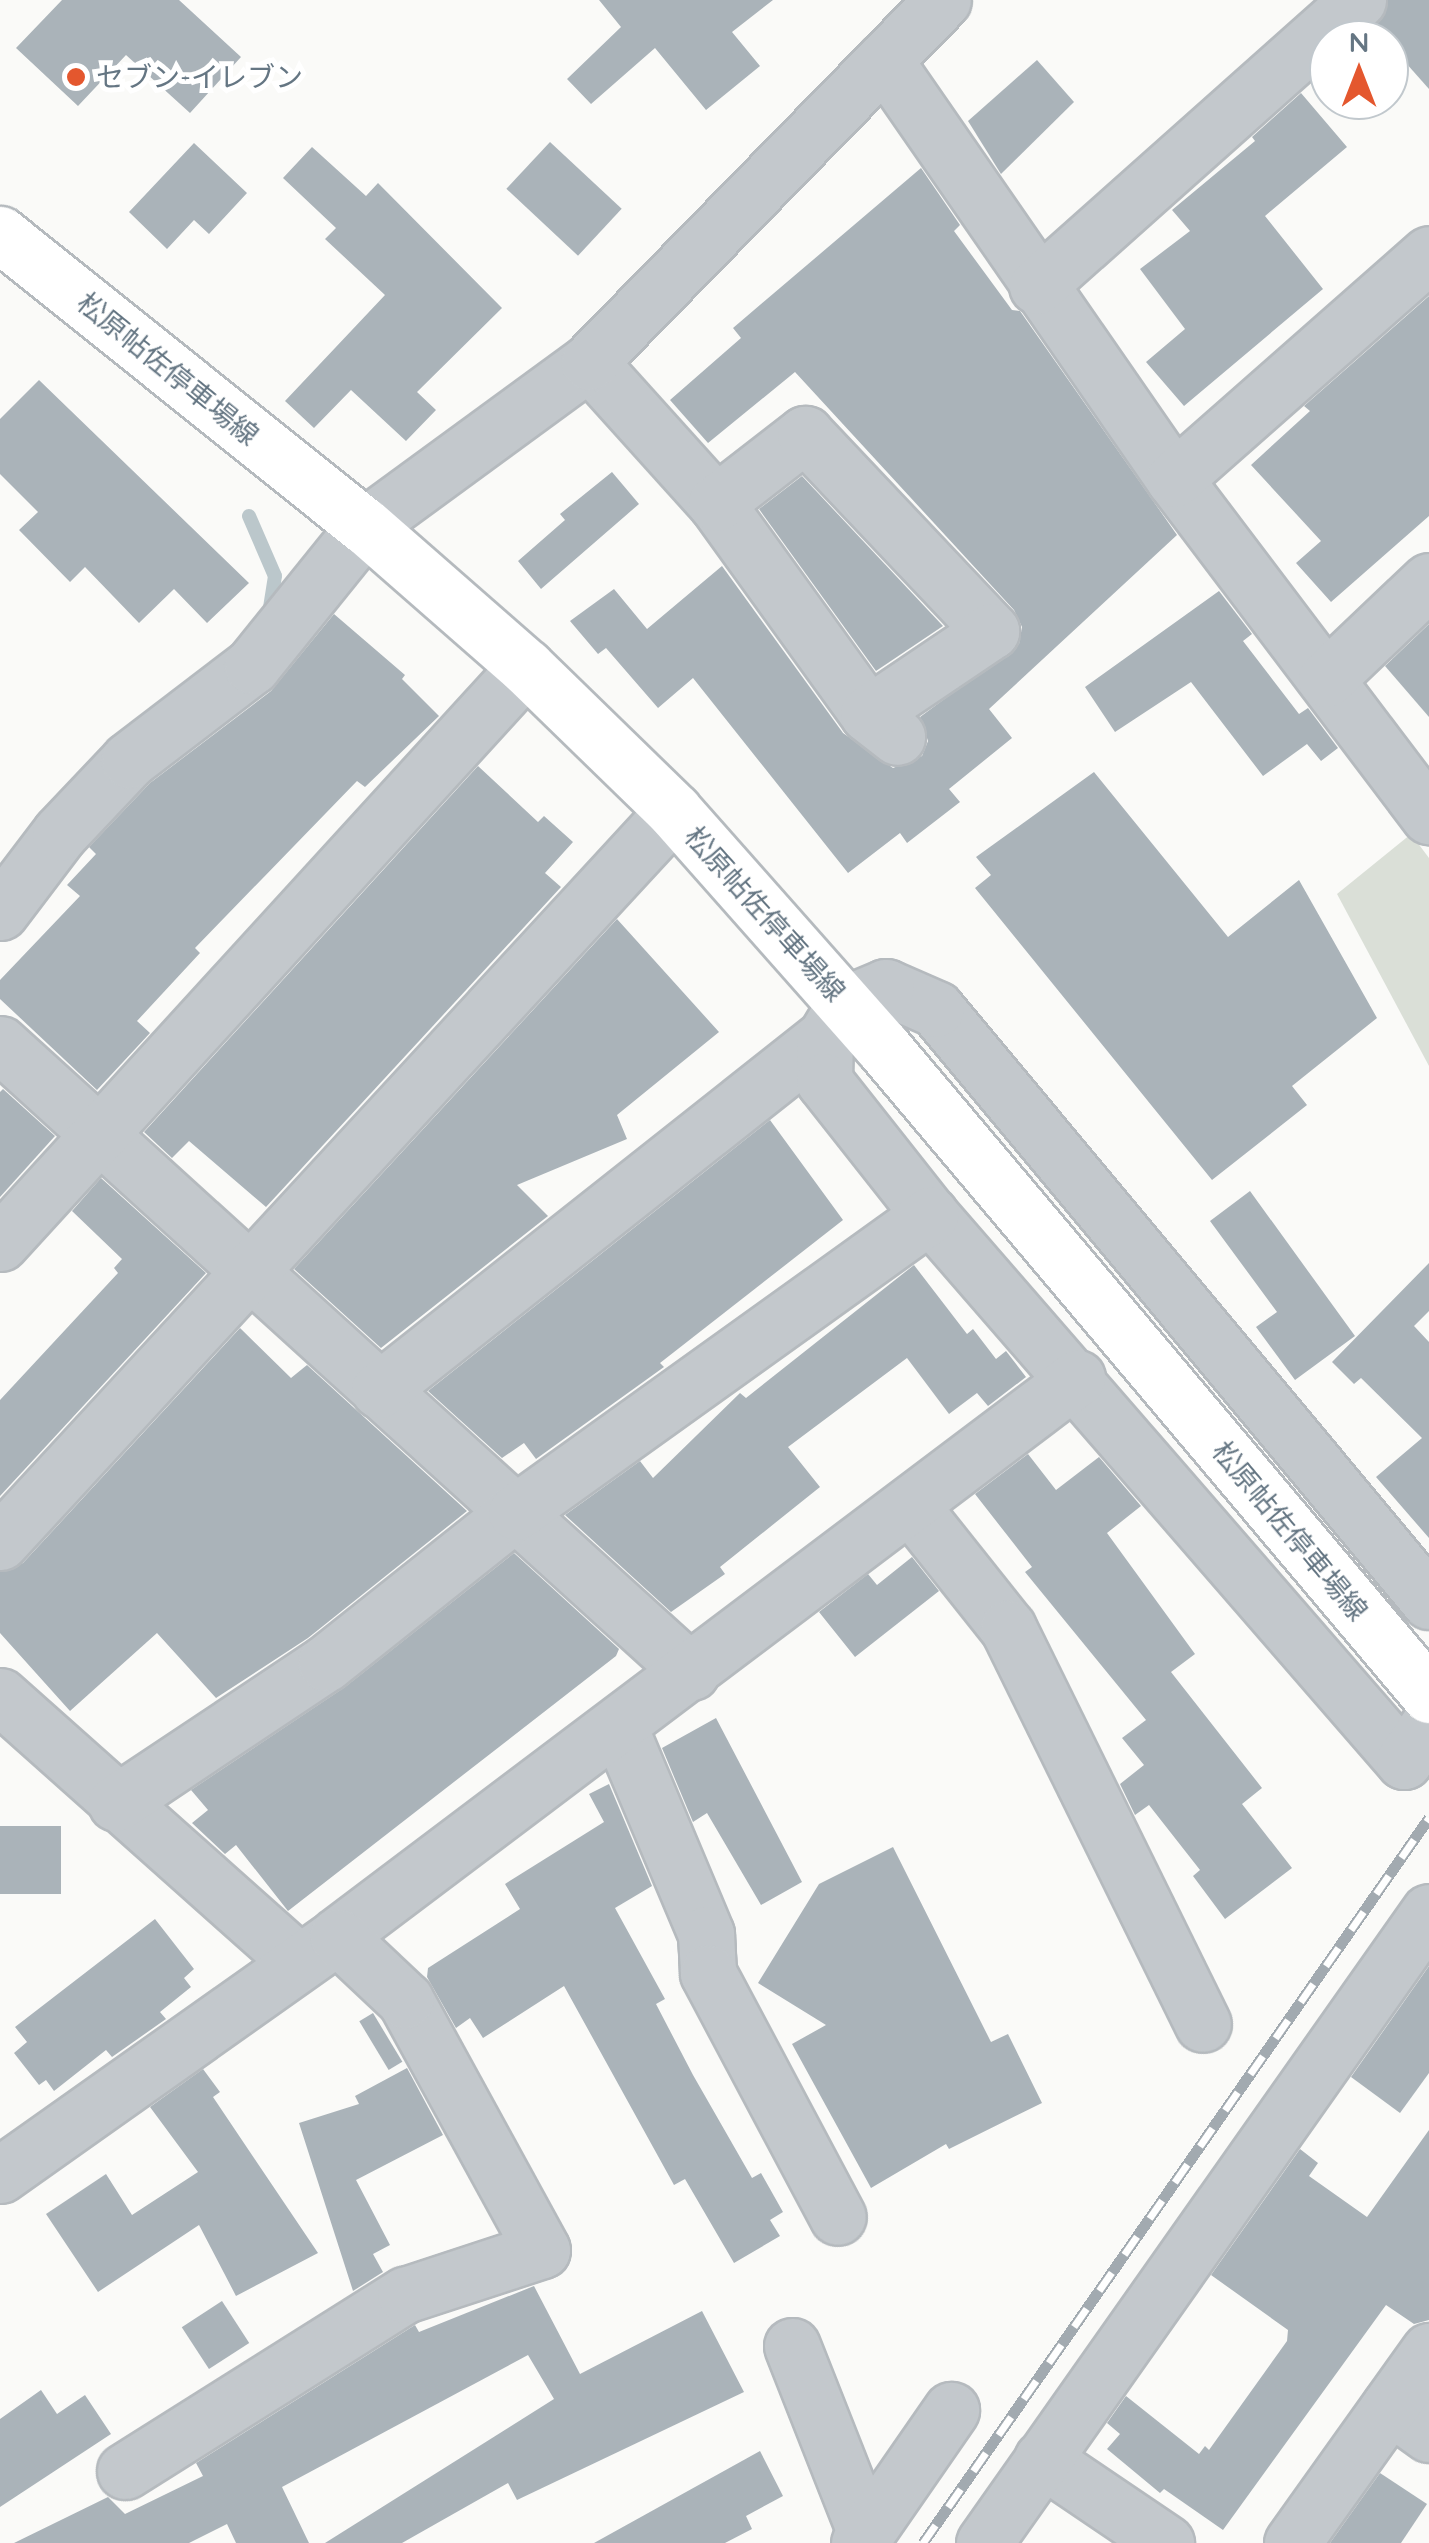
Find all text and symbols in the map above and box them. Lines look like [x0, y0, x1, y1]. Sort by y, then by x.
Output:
north arrow [1309, 20, 1409, 120]
text: N [1349, 24, 1369, 59]
place label: セブン-イレブン [96, 60, 303, 94]
marker: セブン-イレブン [65, 66, 87, 88]
street label: 松原帖佐停車場線 [70, 285, 266, 453]
street label: 松原帖佐停車場線 [678, 820, 852, 1008]
street label: 松原帖佐停車場線 [1205, 1434, 1375, 1628]

